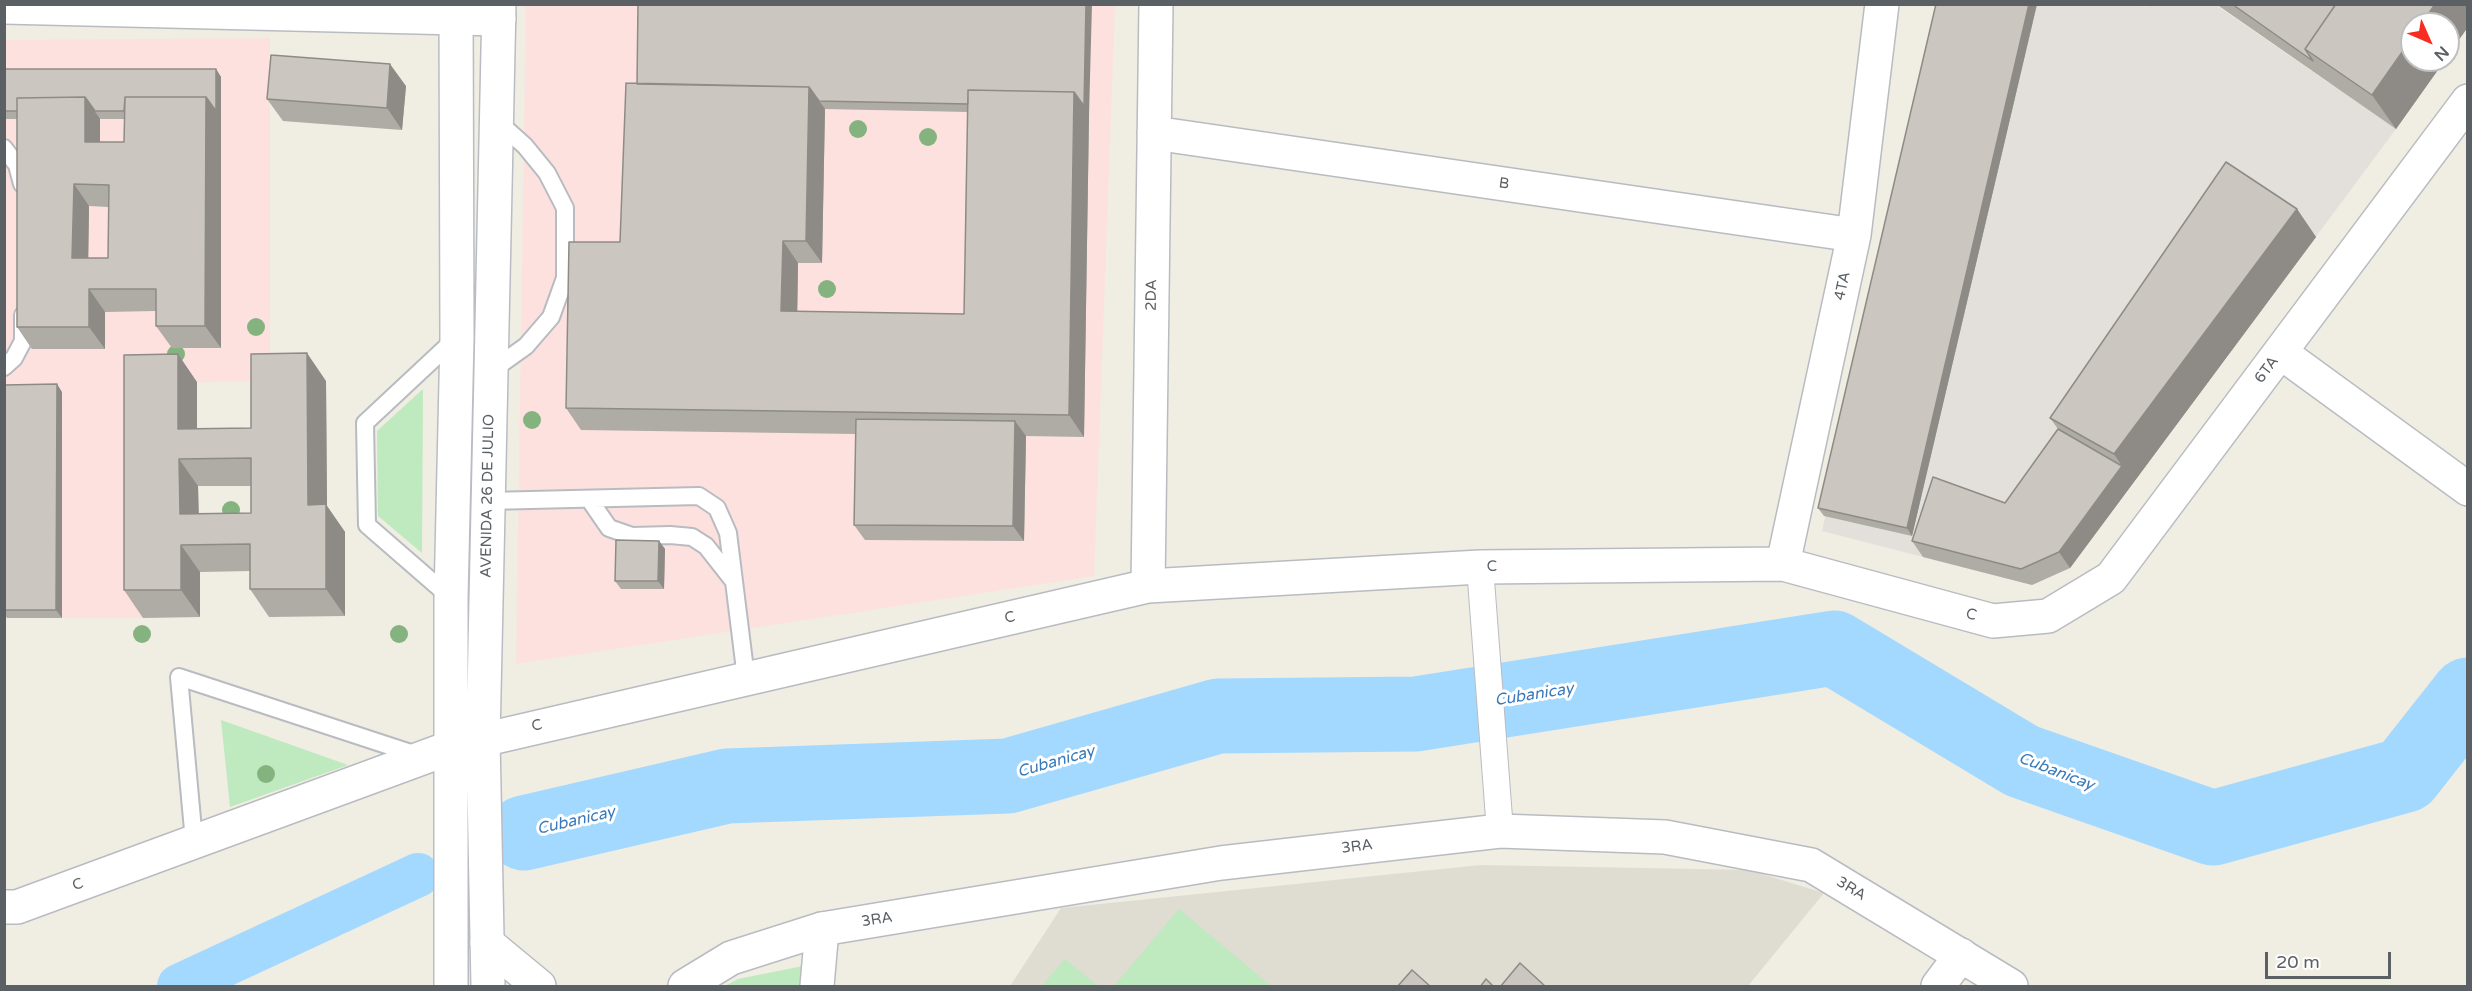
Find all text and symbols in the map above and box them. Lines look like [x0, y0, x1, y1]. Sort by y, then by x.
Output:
north arrow [2400, 12, 2460, 72]
text: N [2430, 42, 2453, 65]
street label: B [1498, 174, 1510, 194]
street label: 4TA [1831, 270, 1855, 302]
street label: 2DA [1143, 279, 1161, 311]
street label: 6TA [2251, 353, 2283, 387]
street label: AVENIDA 26 DE JULIO [478, 414, 498, 578]
street label: C [1487, 558, 1497, 576]
street label: C [1964, 605, 1978, 625]
street label: C [1003, 608, 1017, 628]
water label: Cubanicay [1493, 679, 1575, 711]
street label: C [530, 716, 544, 736]
water label: Cubanicay [1015, 742, 1097, 782]
water label: Cubanicay [2015, 749, 2097, 795]
water label: Cubanicay [535, 803, 617, 839]
street label: 3RA [1340, 836, 1374, 858]
street label: 3RA [1833, 873, 1869, 905]
street label: C [70, 875, 86, 895]
street label: 3RA [860, 909, 894, 931]
scale bar [2268, 940, 2394, 978]
text: 20 m [2276, 951, 2320, 973]

